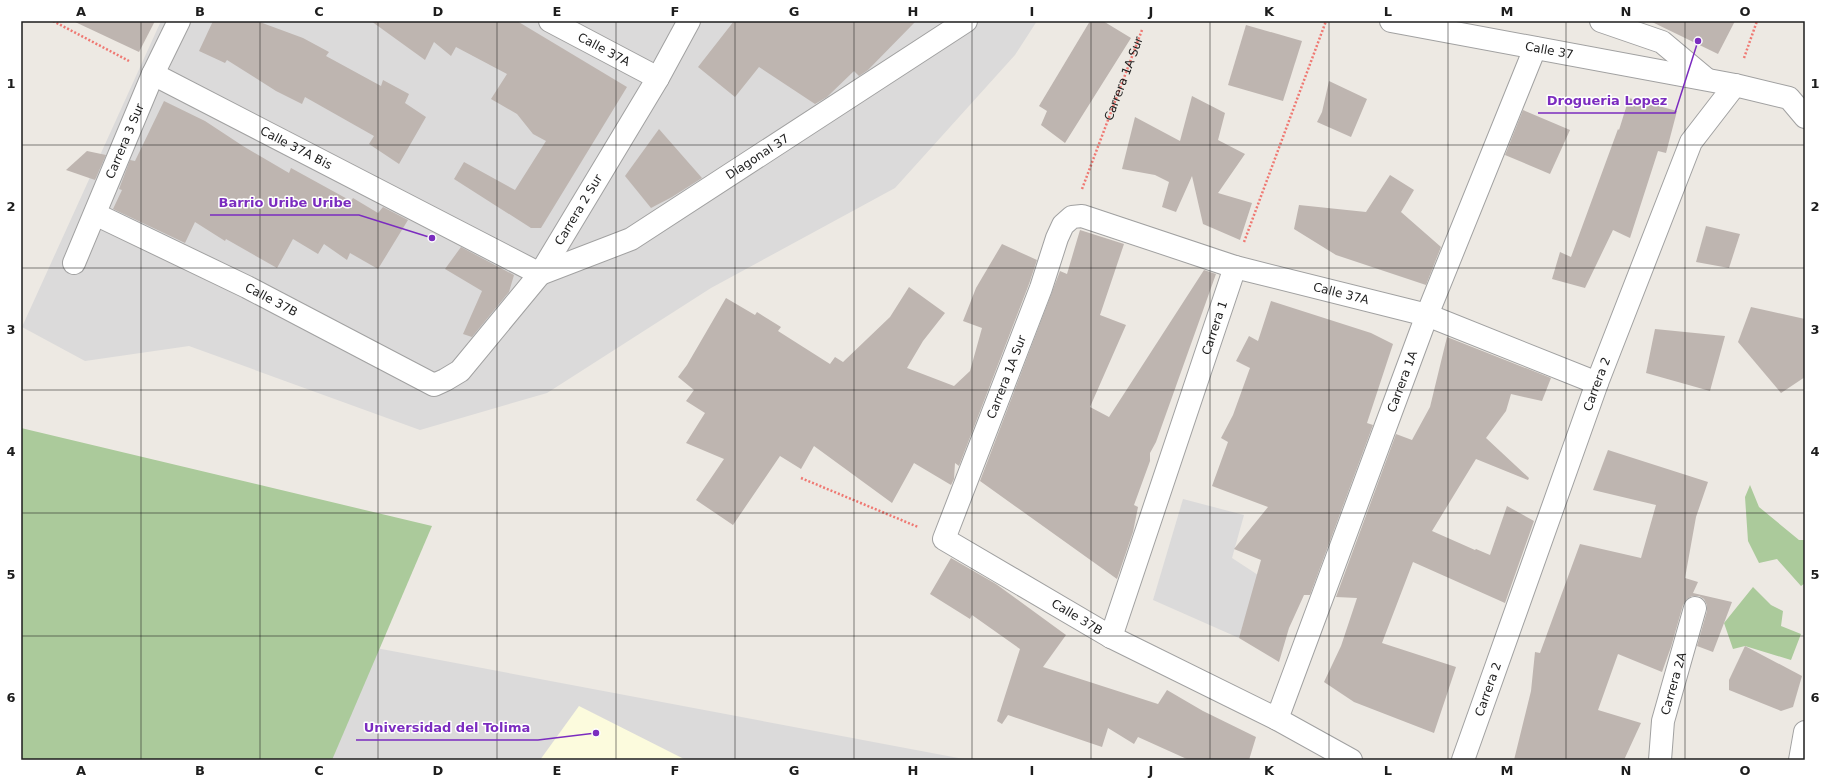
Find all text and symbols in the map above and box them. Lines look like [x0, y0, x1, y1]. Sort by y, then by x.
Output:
text: A [76, 4, 86, 19]
text: B [195, 4, 205, 19]
text: C [314, 4, 324, 19]
text: D [433, 4, 444, 19]
text: E [553, 4, 561, 19]
text: F [671, 4, 679, 19]
text: G [789, 4, 799, 19]
text: H [908, 4, 918, 19]
text: I [1030, 4, 1034, 19]
text: J [1148, 4, 1153, 19]
text: K [1264, 4, 1275, 19]
text: L [1384, 4, 1392, 19]
text: M [1501, 4, 1513, 19]
text: N [1621, 4, 1631, 19]
text: O [1739, 4, 1751, 19]
street label: Calle 37A [575, 30, 633, 69]
street label: Carrera 1A Sur [1101, 35, 1146, 122]
street label: Calle 37 [1524, 39, 1575, 62]
text: 1 [6, 76, 16, 91]
text: 1 [1810, 76, 1820, 91]
callout: Drogueria Lopez [1538, 88, 1675, 113]
text: Drogueria Lopez [1547, 93, 1667, 108]
street label: Carrera 3 Sur [103, 101, 147, 181]
street label: Calle 37A Bis [258, 124, 334, 172]
street label: Diagonal 37 [723, 131, 792, 182]
street label: Carrera 2 Sur [552, 172, 605, 248]
callout: Barrio Uribe Uribe [210, 190, 359, 215]
text: Barrio Uribe Uribe [218, 195, 352, 210]
text: 2 [6, 199, 16, 214]
text: 2 [1810, 199, 1820, 214]
street label: Calle 37B [243, 280, 300, 319]
street label: Calle 37A [1312, 280, 1371, 307]
street label: Carrera 1 [1199, 299, 1230, 357]
text: 3 [6, 322, 16, 337]
text: 3 [1810, 322, 1820, 337]
street label: Carrera 1A Sur [984, 333, 1029, 421]
street label: Carrera 1A [1385, 348, 1420, 414]
street label: Carrera 2 [1581, 355, 1613, 413]
text: 4 [6, 444, 16, 459]
text: 4 [1810, 444, 1820, 459]
text: 5 [6, 567, 16, 582]
text: 5 [1810, 567, 1820, 582]
street label: Calle 37B [1049, 596, 1105, 638]
street label: Carrera 2A [1658, 650, 1689, 717]
street label: Carrera 2 [1472, 660, 1504, 718]
text: 6 [6, 690, 16, 705]
text: 6 [1810, 690, 1820, 705]
callout: Universidad del Tolima [356, 715, 538, 740]
text: Universidad del Tolima [364, 720, 530, 735]
text: A [76, 763, 86, 778]
text: B [195, 763, 205, 778]
text: C [314, 763, 324, 778]
text: D [433, 763, 444, 778]
text: E [553, 763, 561, 778]
text: F [671, 763, 679, 778]
text: G [789, 763, 799, 778]
text: H [908, 763, 918, 778]
text: I [1030, 763, 1034, 778]
text: J [1148, 763, 1153, 778]
text: K [1264, 763, 1275, 778]
text: L [1384, 763, 1392, 778]
text: M [1501, 763, 1513, 778]
text: N [1621, 763, 1631, 778]
text: O [1739, 763, 1751, 778]

